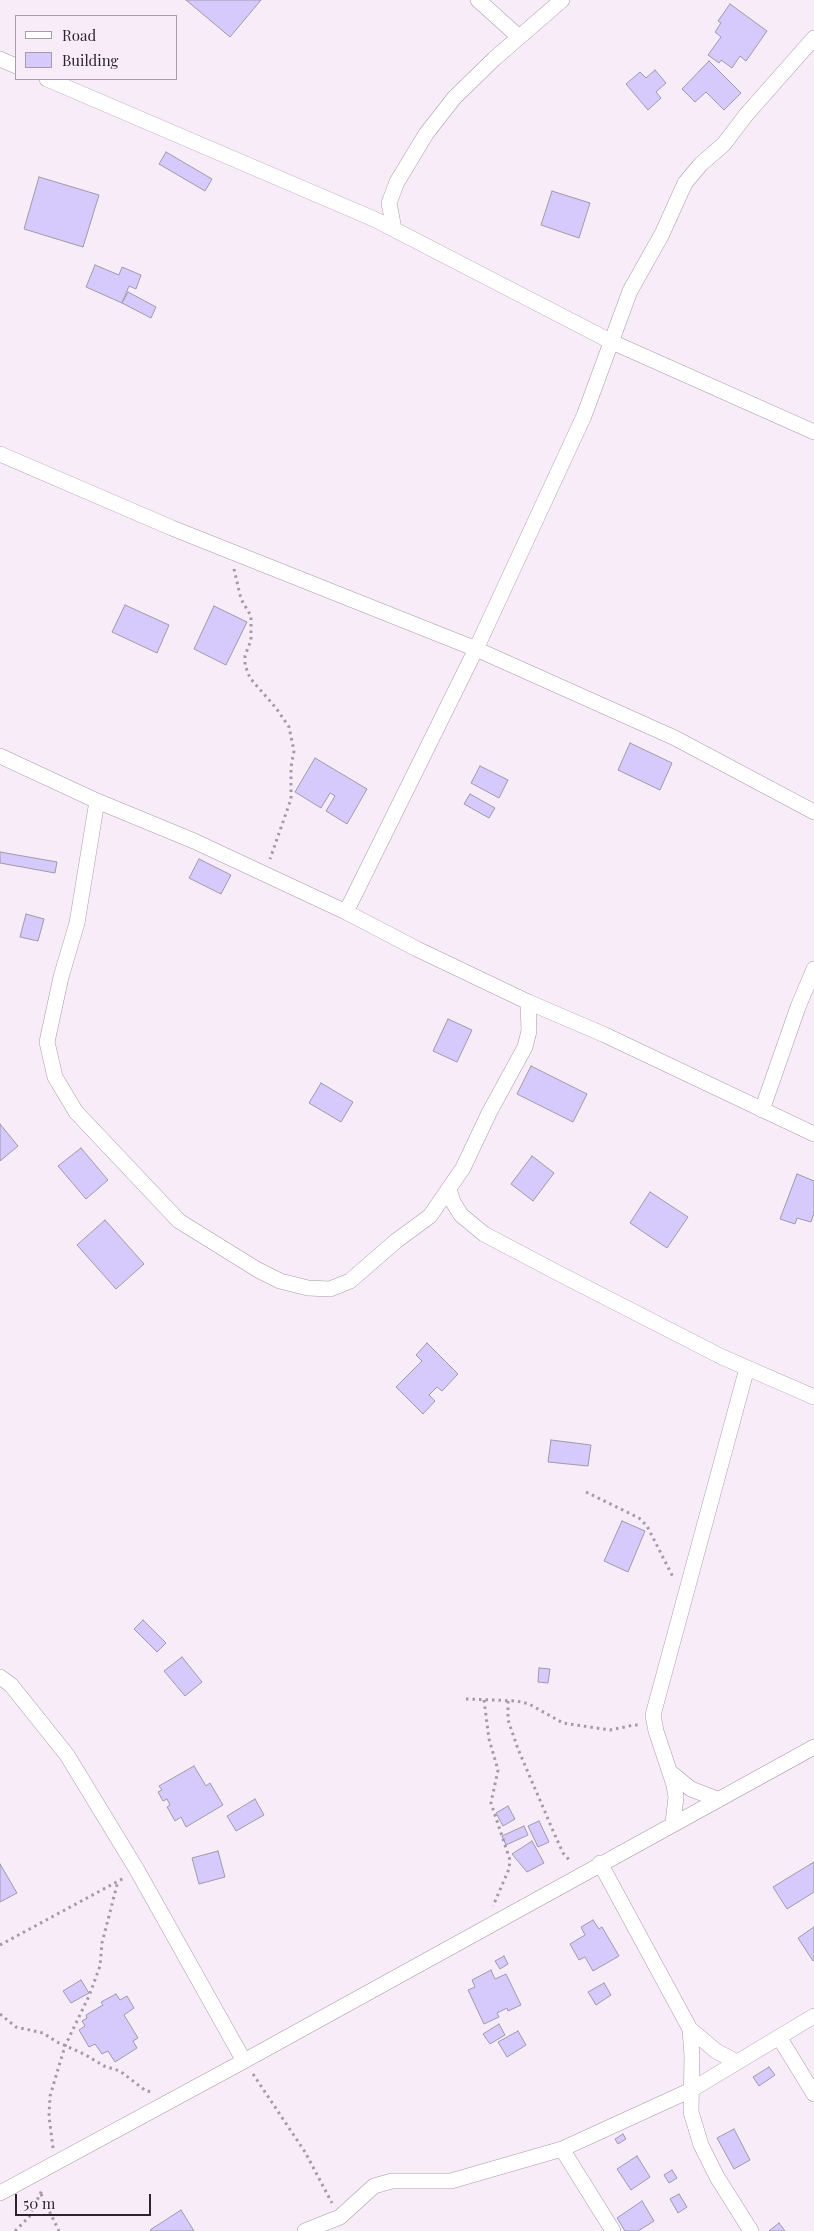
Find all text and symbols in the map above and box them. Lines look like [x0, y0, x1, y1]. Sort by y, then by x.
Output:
legend [15, 15, 178, 80]
text: Road [62, 25, 96, 45]
text: Building [62, 50, 118, 70]
scale bar [18, 2184, 154, 2216]
text: 50 m [23, 2193, 55, 2213]

